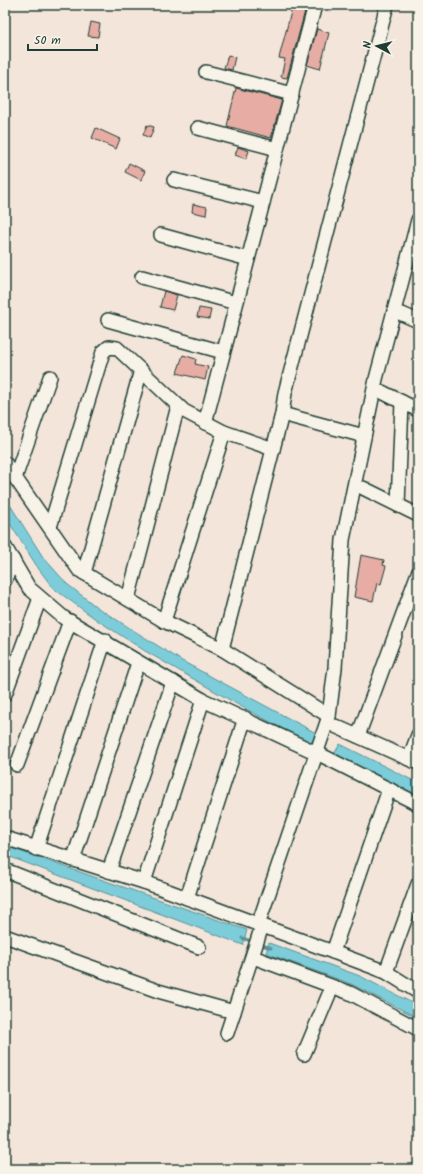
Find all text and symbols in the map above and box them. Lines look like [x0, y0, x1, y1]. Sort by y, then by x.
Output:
scale bar [28, 26, 97, 52]
north arrow [357, 26, 397, 66]
text: 50 m [34, 31, 61, 50]
text: N [359, 40, 377, 49]

